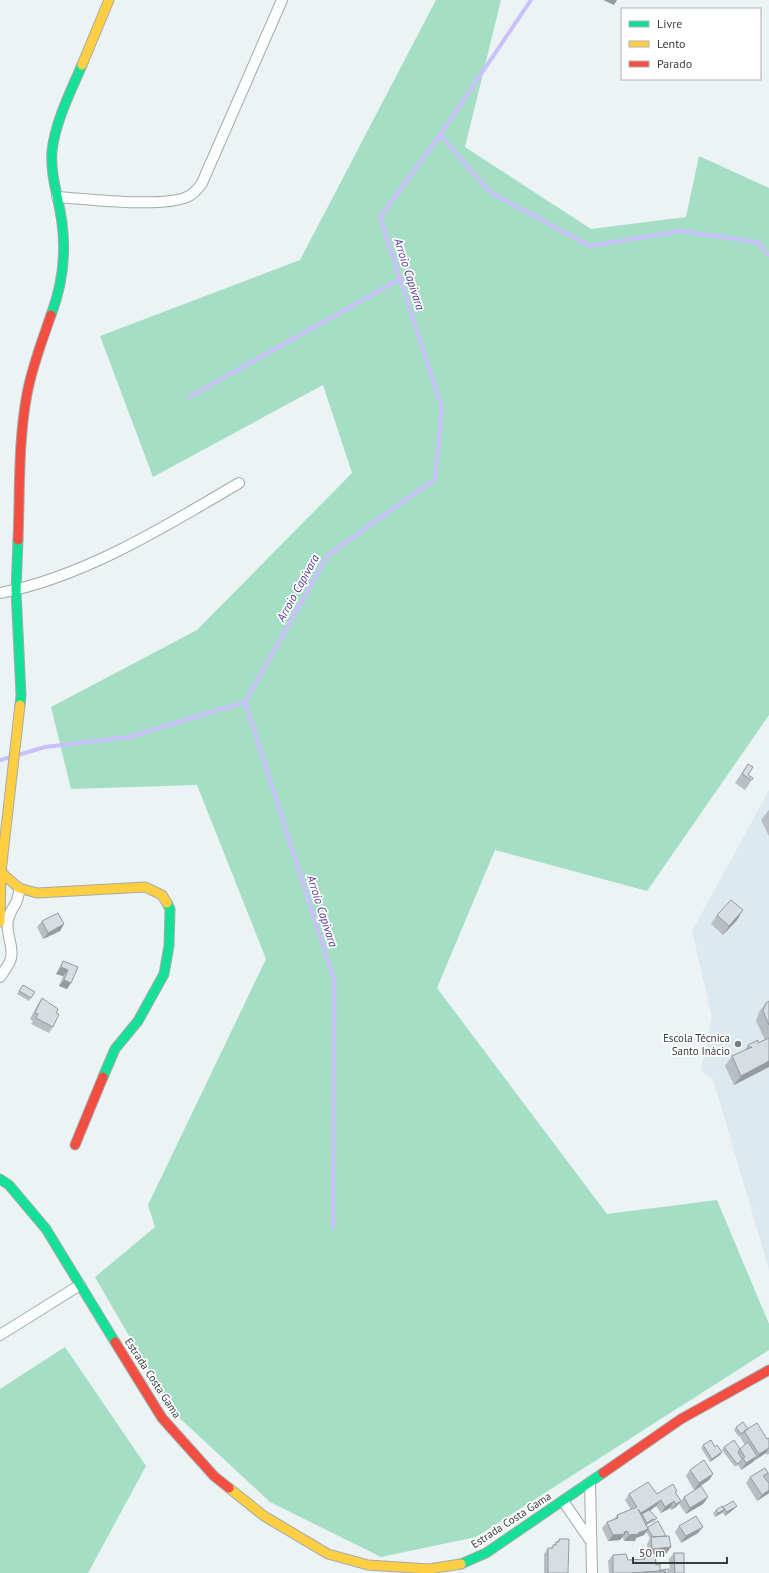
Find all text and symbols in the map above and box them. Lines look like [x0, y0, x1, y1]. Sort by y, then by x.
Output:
legend [621, 8, 761, 80]
text: Livre [657, 16, 682, 31]
text: Lento [657, 36, 686, 51]
text: Parado [657, 56, 692, 71]
water label: Arroio Capivara [391, 235, 428, 312]
water label: Arroio Capivara [272, 551, 322, 625]
water label: Arroio Capivara [304, 872, 341, 949]
place label: Escola Técnica Santo Inácio [663, 1031, 730, 1058]
marker: Escola Técnica Santo Inácio [733, 1039, 743, 1049]
street label: Estrada Costa Gama [122, 1335, 184, 1421]
street label: Estrada Costa Gama [468, 1489, 554, 1551]
scale bar [633, 1539, 727, 1565]
text: 50 m [639, 1545, 665, 1560]

